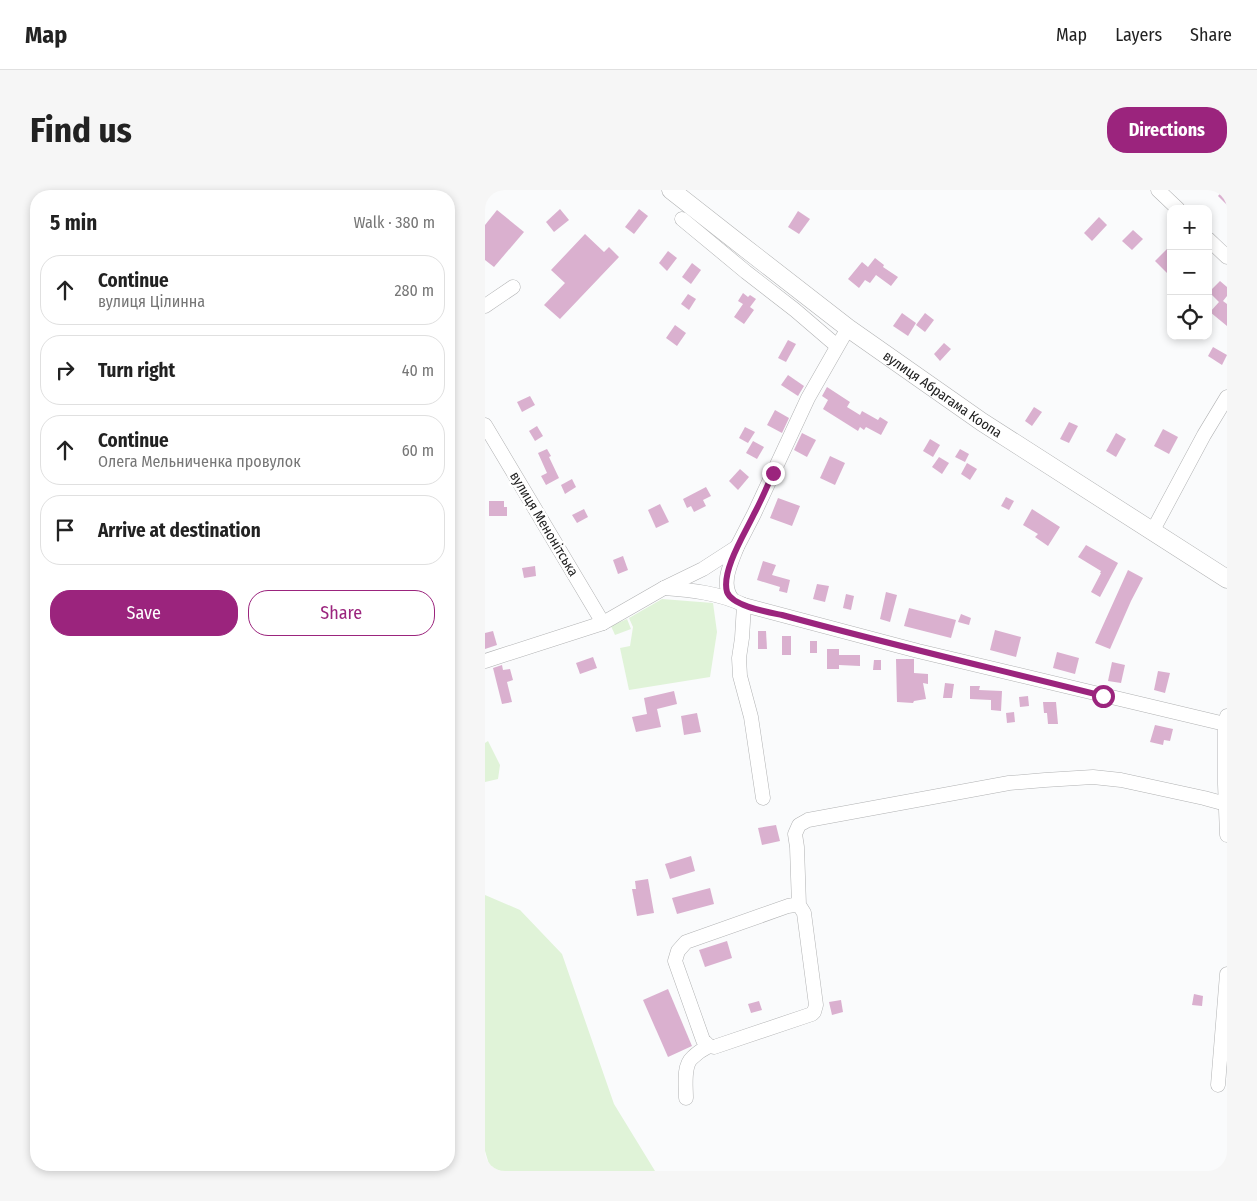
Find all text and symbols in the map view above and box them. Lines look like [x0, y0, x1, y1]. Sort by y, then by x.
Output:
text: Map [25, 21, 67, 49]
text: Map [1056, 24, 1087, 46]
text: Layers [1115, 24, 1162, 46]
text: Share [1190, 24, 1232, 46]
button: Directions [1107, 107, 1227, 153]
text: Find us [30, 109, 132, 151]
map controls [1167, 205, 1212, 340]
button: + [1167, 205, 1212, 250]
text: 5 min [50, 210, 97, 236]
text: Walk · 380 m [354, 213, 435, 232]
button: − [1167, 250, 1212, 295]
text: Continue [98, 269, 169, 292]
icon: ahead [51, 276, 79, 304]
text: 280 m [395, 281, 434, 300]
text: вулиця Цілинна [98, 292, 205, 311]
button: locate [1167, 295, 1212, 340]
street label: вулиця Абрагама Коопа [880, 347, 1006, 441]
icon: right [51, 356, 79, 384]
text: Turn right [98, 359, 175, 382]
text: 40 m [402, 361, 434, 380]
text: Continue [98, 429, 169, 452]
icon: ahead [51, 436, 79, 464]
text: 60 m [402, 441, 434, 460]
text: Олега Мельниченка провулок [98, 452, 301, 471]
route end [762, 462, 785, 485]
street label: вулиця Менонітська [506, 469, 582, 579]
icon: arrive [51, 516, 79, 544]
text: Arrive at destination [98, 519, 261, 542]
button: Save [50, 590, 238, 636]
button: Share [248, 590, 435, 636]
route start [1092, 685, 1115, 708]

